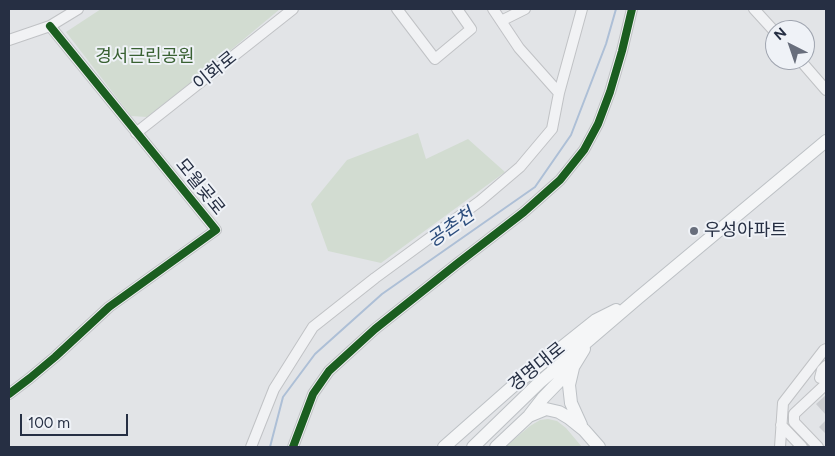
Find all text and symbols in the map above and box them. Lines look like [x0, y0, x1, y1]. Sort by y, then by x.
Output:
north arrow [765, 20, 815, 70]
text: N [771, 24, 790, 44]
park label: 경서근린공원 [95, 46, 195, 68]
street label: 이화로 [189, 47, 241, 95]
street label: 모월곶로 [171, 154, 229, 220]
water label: 공촌천 [423, 204, 479, 252]
place label: 우성아파트 [704, 220, 787, 242]
marker: 우성아파트 [688, 225, 700, 237]
street label: 경명대로 [504, 338, 570, 396]
scale bar [22, 404, 130, 436]
text: 100 m [28, 414, 70, 432]

